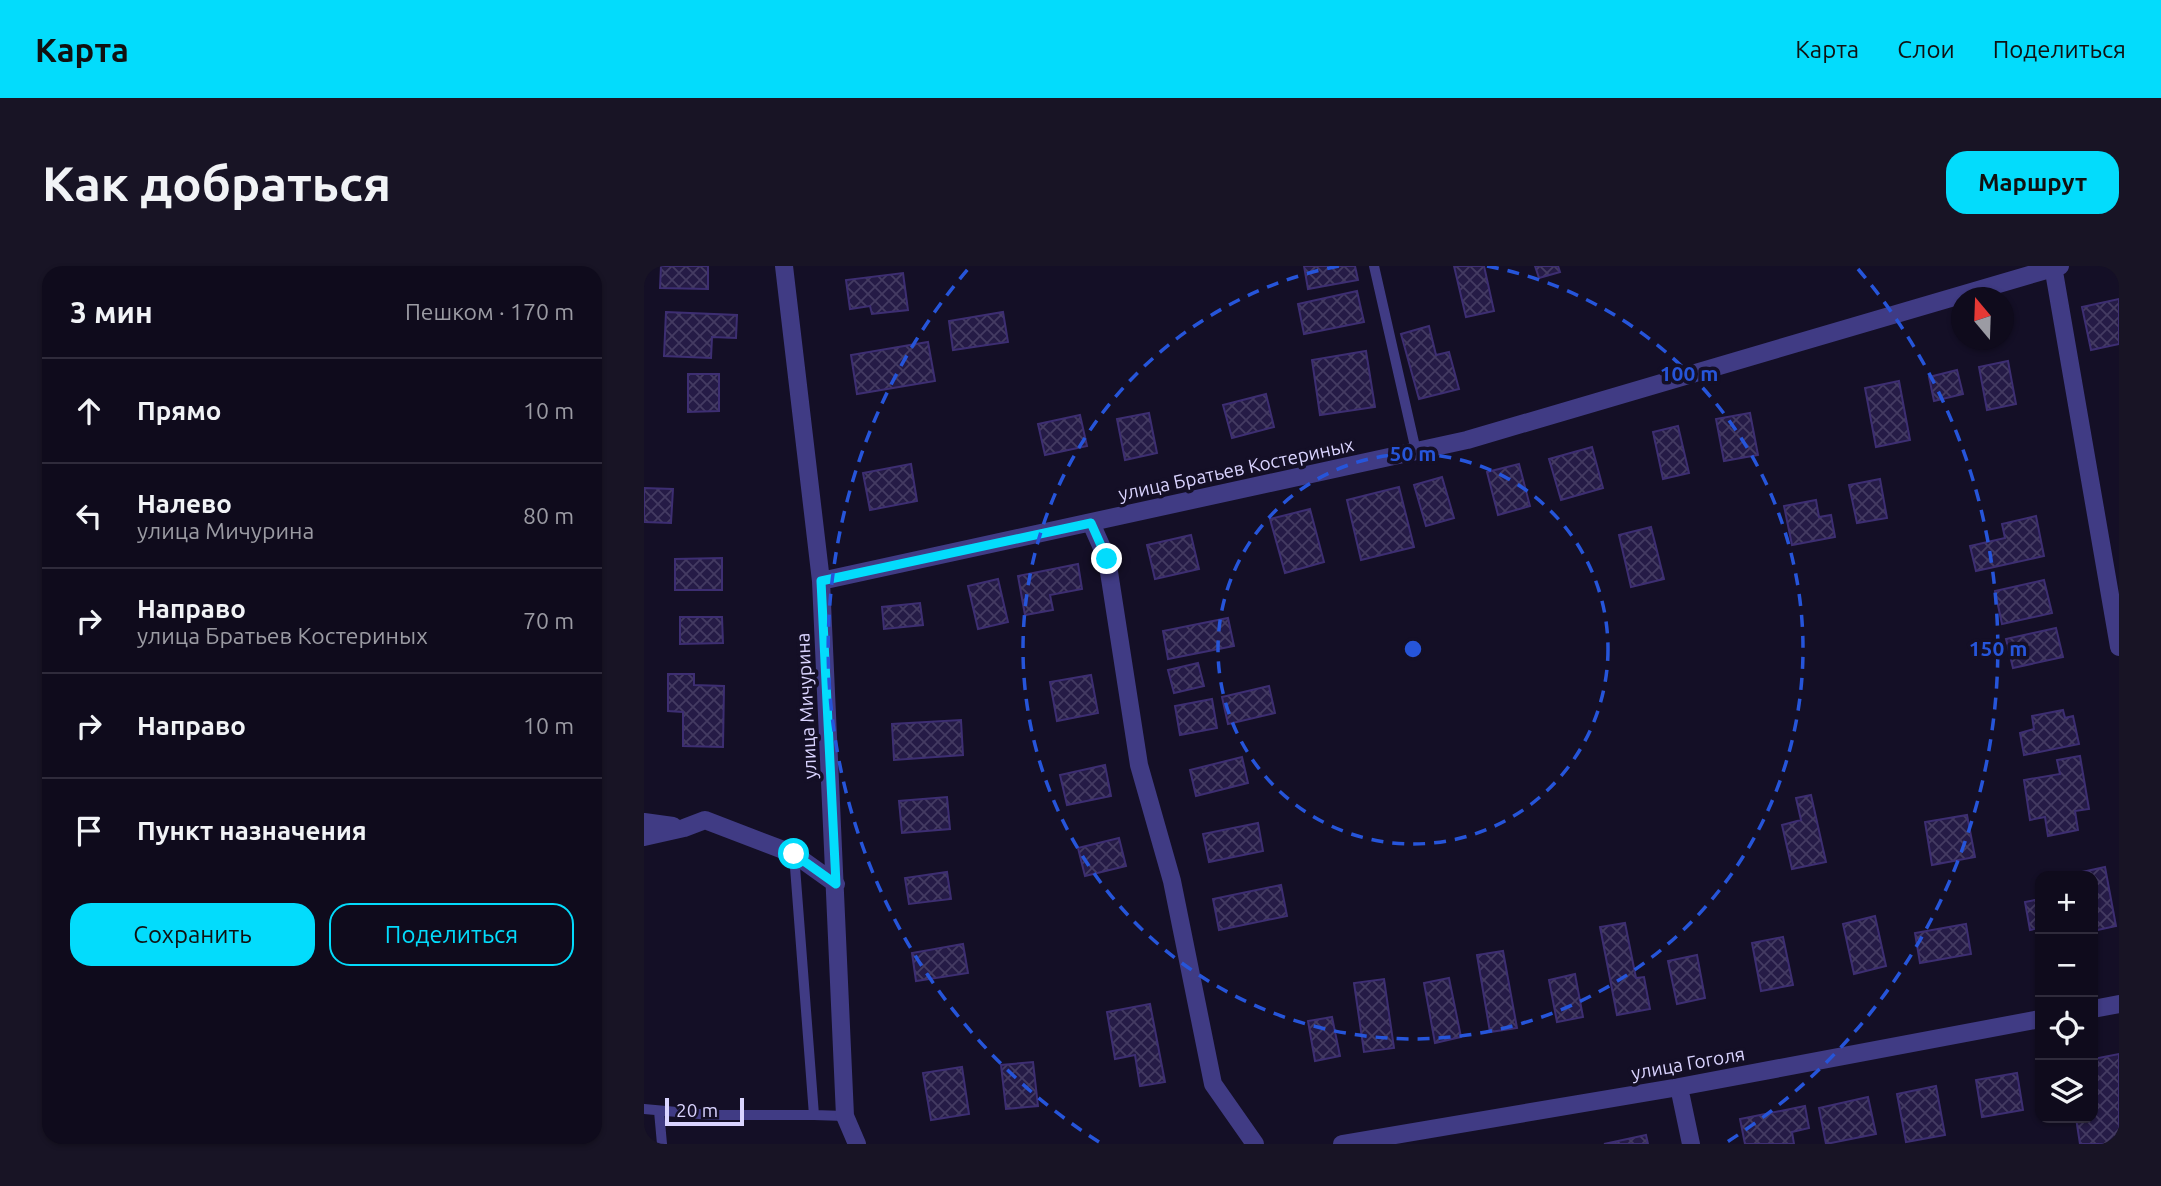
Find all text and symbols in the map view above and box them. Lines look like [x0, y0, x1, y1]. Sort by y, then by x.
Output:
text: Карта [35, 31, 129, 68]
text: Карта [1795, 36, 1859, 63]
text: Слои [1897, 36, 1955, 63]
text: Поделиться [1993, 36, 2126, 63]
button: Маршрут [1946, 151, 2119, 214]
text: Как добраться [42, 155, 391, 210]
north arrow [1951, 287, 2014, 350]
text: 3 мин [70, 295, 153, 329]
text: Пешком · 170 m [405, 299, 574, 324]
text: 100 m [1660, 361, 1718, 385]
icon: ahead [70, 392, 108, 430]
text: Прямо [137, 396, 221, 425]
text: 10 m [523, 398, 574, 423]
street label: улица Братьев Костериных [1116, 433, 1356, 505]
text: 50 m [1390, 441, 1436, 465]
text: Налево [137, 489, 232, 518]
icon: left [70, 497, 108, 535]
text: 80 m [523, 503, 574, 528]
text: улица Мичурина [137, 518, 314, 543]
route end [1091, 543, 1122, 574]
text: Направо [137, 594, 246, 623]
icon: right [70, 602, 108, 640]
text: 70 m [523, 608, 574, 633]
text: улица Братьев Костериных [137, 623, 428, 648]
street label: улица Мичурина [791, 632, 821, 780]
text: 150 m [1969, 636, 2027, 660]
centre of rings [1401, 637, 1425, 661]
icon: right [70, 707, 108, 745]
text: Направо [137, 711, 246, 740]
text: 10 m [523, 713, 574, 738]
icon: arrive [70, 812, 108, 850]
text: Пункт назначения [137, 816, 367, 845]
route start [778, 838, 809, 869]
map controls [2035, 871, 2098, 1123]
button: + [2035, 871, 2098, 934]
button: Сохранить [70, 903, 315, 966]
button: Поделиться [329, 903, 574, 966]
button: − [2035, 934, 2098, 997]
button: locate [2035, 997, 2098, 1060]
street label: улица Гоголя [1629, 1042, 1747, 1084]
button: layers [2035, 1060, 2098, 1123]
scale bar [665, 1095, 744, 1127]
text: 20 m [676, 1099, 718, 1121]

